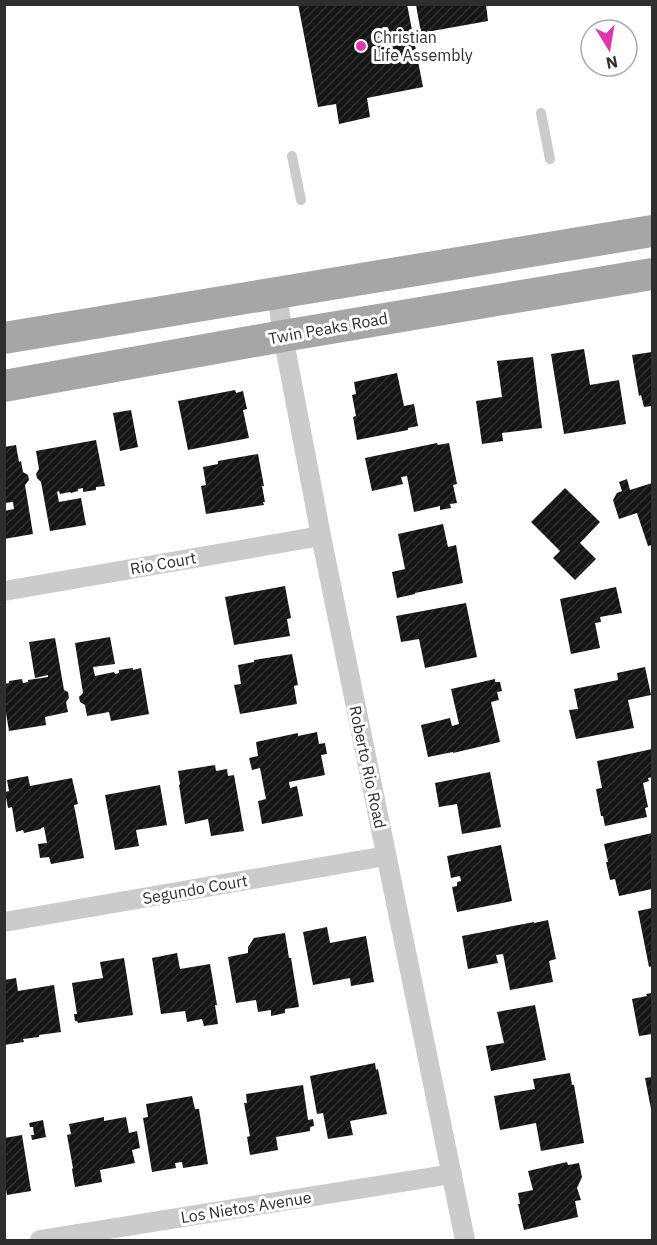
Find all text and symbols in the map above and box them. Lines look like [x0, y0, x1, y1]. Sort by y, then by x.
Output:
north arrow [579, 18, 639, 78]
place label: Christian Life Assembly [373, 27, 473, 65]
marker: Christian Life Assembly [354, 39, 368, 53]
text: N [604, 52, 619, 74]
street label: Twin Peaks Road [267, 308, 389, 348]
street label: Rio Court [129, 547, 197, 579]
street label: Roberto Rio Road [345, 704, 391, 830]
street label: Segundo Court [141, 870, 249, 908]
street label: Los Nietos Avenue [179, 1187, 313, 1227]

